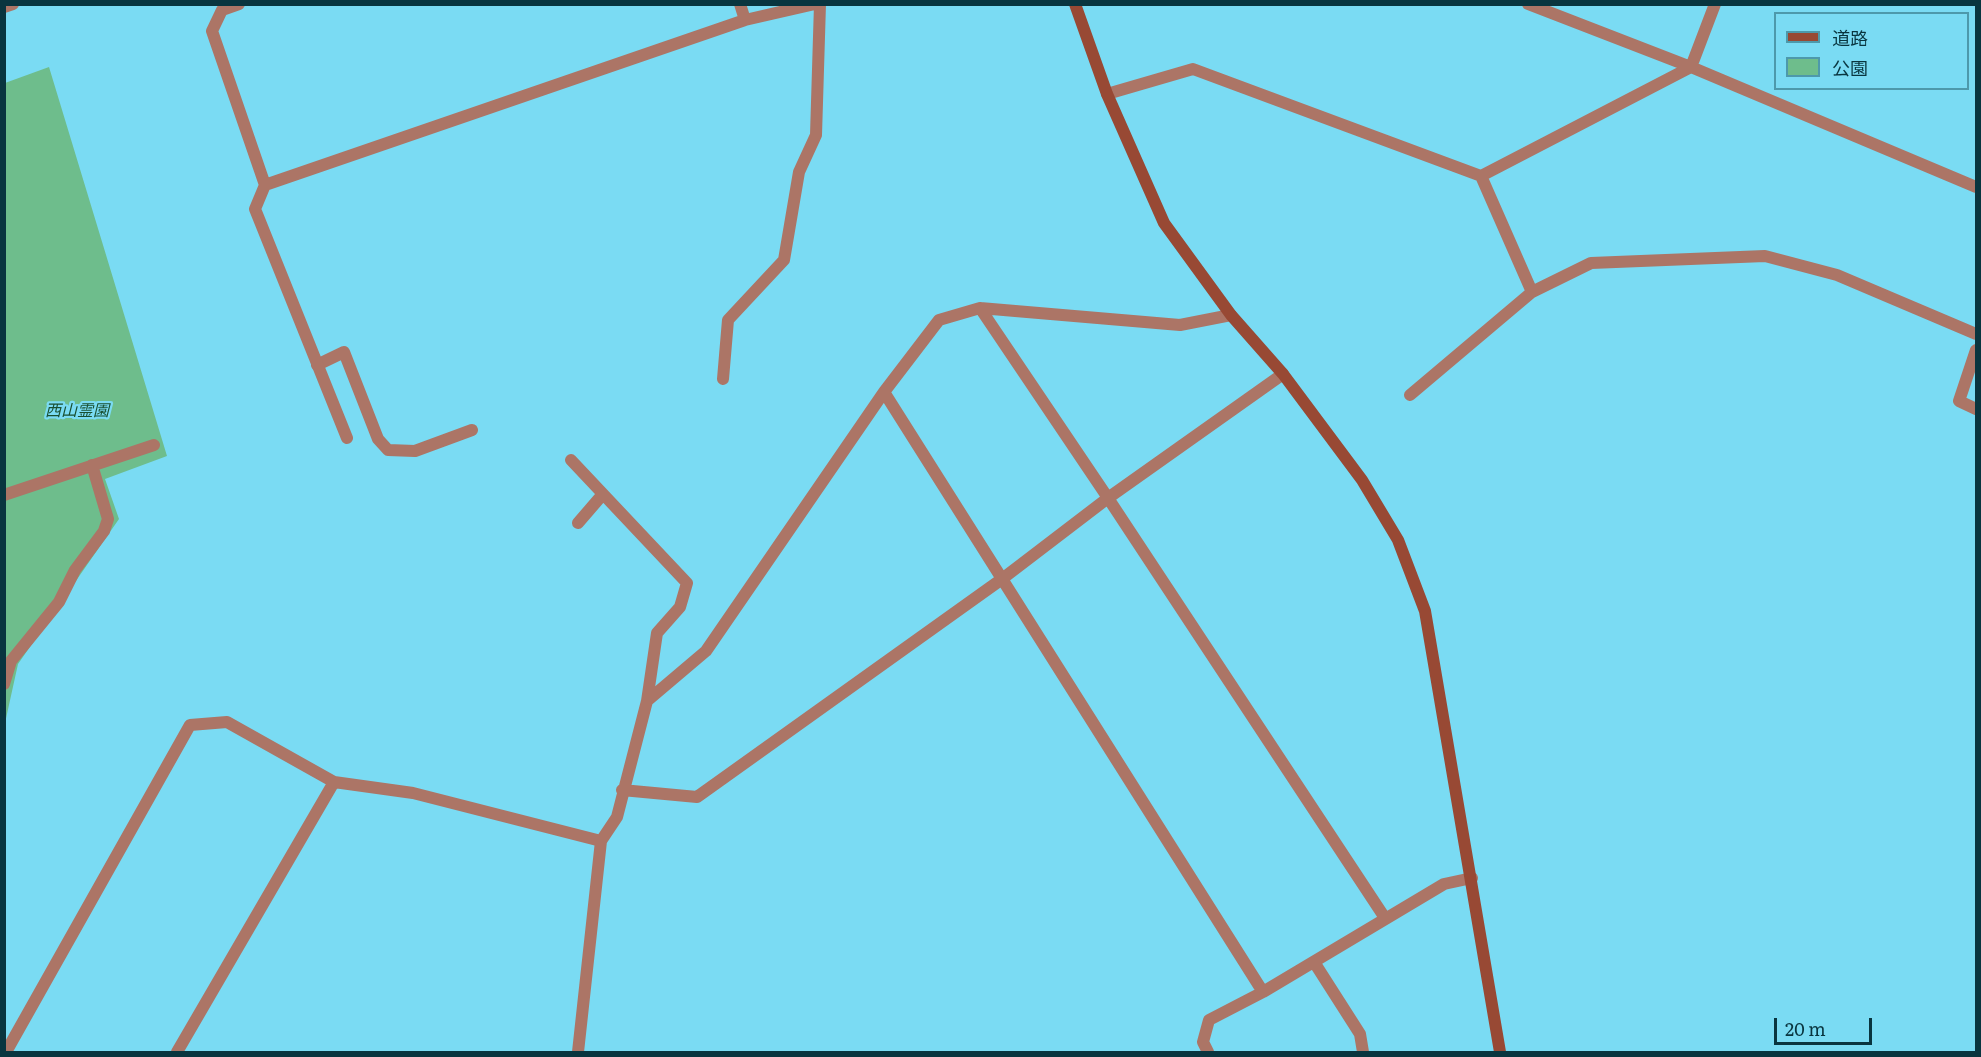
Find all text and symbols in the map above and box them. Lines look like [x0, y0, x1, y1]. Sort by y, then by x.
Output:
legend [1774, 12, 1969, 90]
text: 道路 [1832, 24, 1868, 51]
text: 公園 [1832, 54, 1868, 81]
park label: 西山霊園 [45, 401, 109, 421]
scale bar [1777, 1006, 1874, 1044]
text: 20 m [1785, 1015, 1826, 1042]

